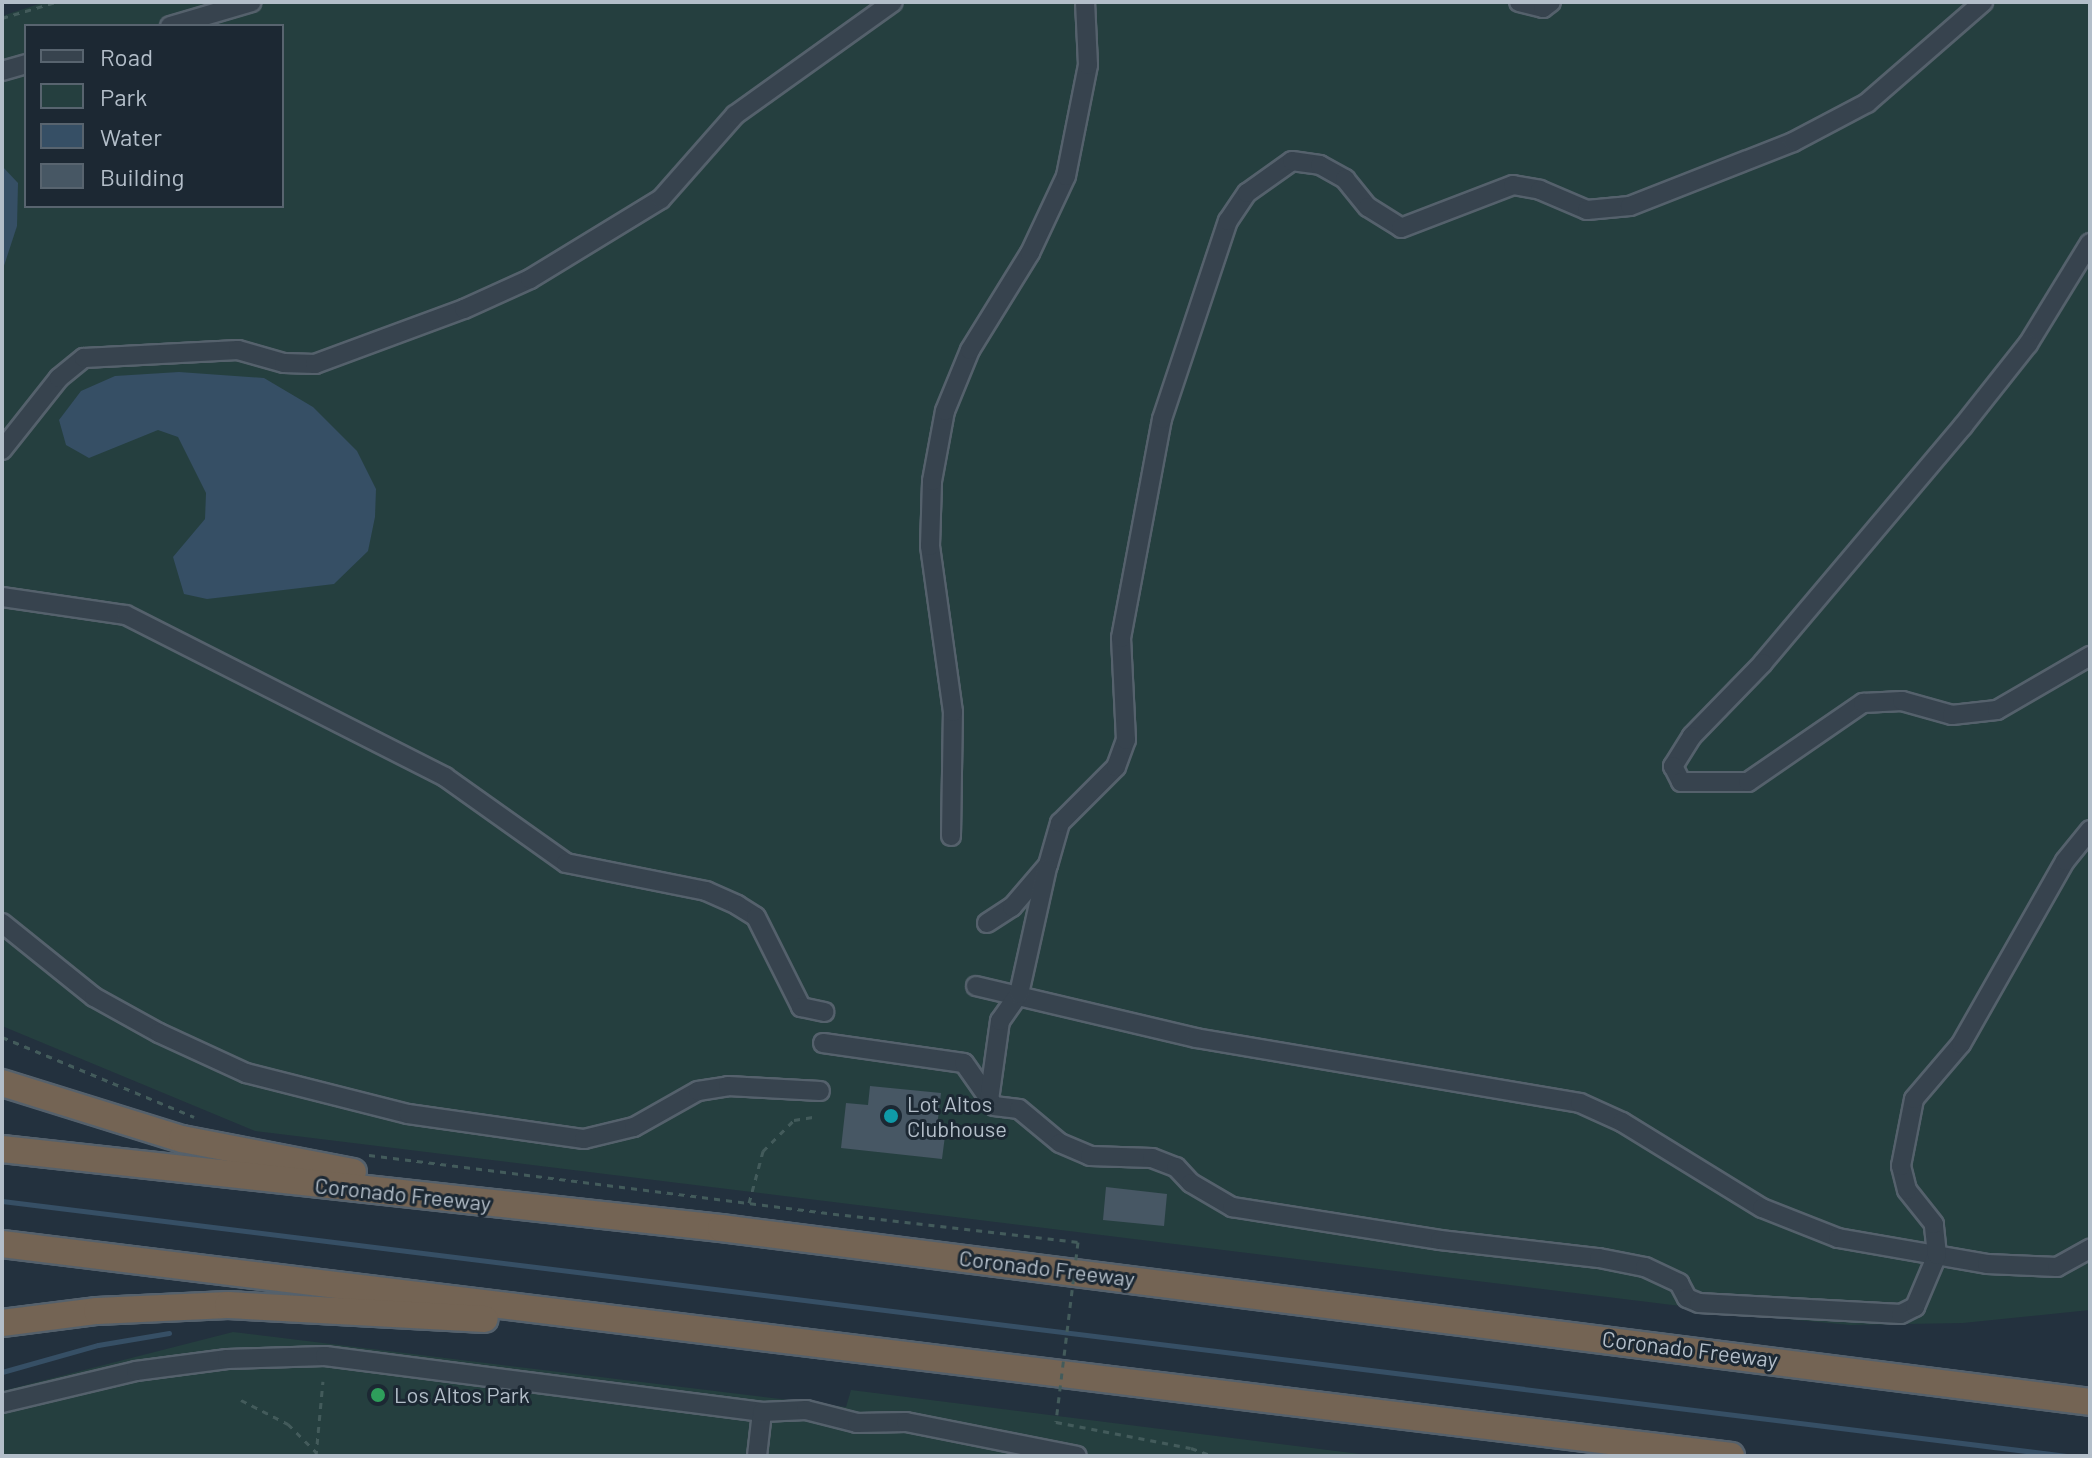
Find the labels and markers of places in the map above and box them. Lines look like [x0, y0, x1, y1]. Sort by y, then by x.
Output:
place label: Lot Altos Clubhouse [907, 1090, 1007, 1142]
marker: Lot Altos Clubhouse [882, 1107, 900, 1125]
place label: Los Altos Park [394, 1382, 530, 1408]
marker: Los Altos Park [369, 1386, 387, 1404]

